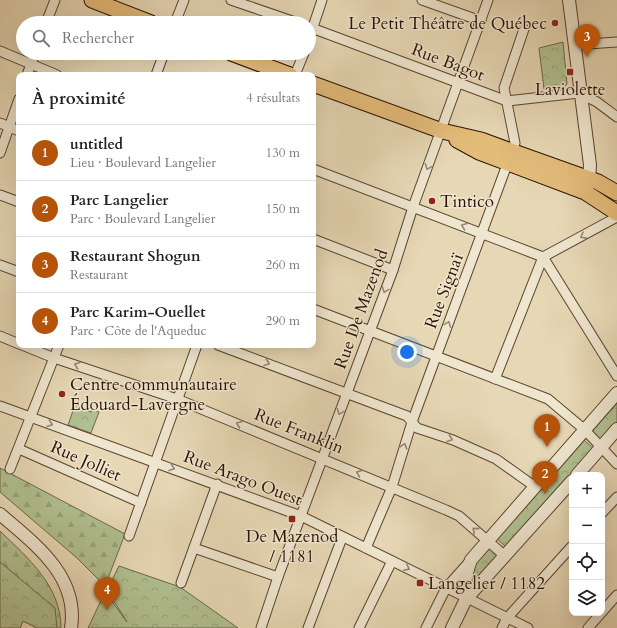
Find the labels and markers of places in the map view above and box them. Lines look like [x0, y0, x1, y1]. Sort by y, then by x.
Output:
place label: Le Petit Théâtre de Québec [348, 12, 547, 35]
marker: Le Petit Théâtre de Québec [550, 18, 560, 28]
pin: 3 [574, 24, 600, 57]
marker: Laviolette [565, 67, 575, 77]
place label: Laviolette [535, 78, 605, 101]
place label: Tintico [440, 190, 494, 213]
marker: Tintico [427, 196, 437, 206]
place label: Centre communautaire Édouard-Lavergne [70, 373, 237, 416]
marker: Centre communautaire Édouard-Lavergne [57, 389, 67, 399]
pin: 1 [534, 414, 560, 447]
pin: 2 [532, 461, 558, 494]
marker: De Mazenod / 1181 [287, 514, 297, 524]
place label: De Mazenod / 1181 [246, 525, 338, 568]
place label: Langelier / 1182 [428, 572, 545, 595]
pin: 4 [94, 577, 120, 610]
marker: Langelier / 1182 [415, 578, 425, 588]

